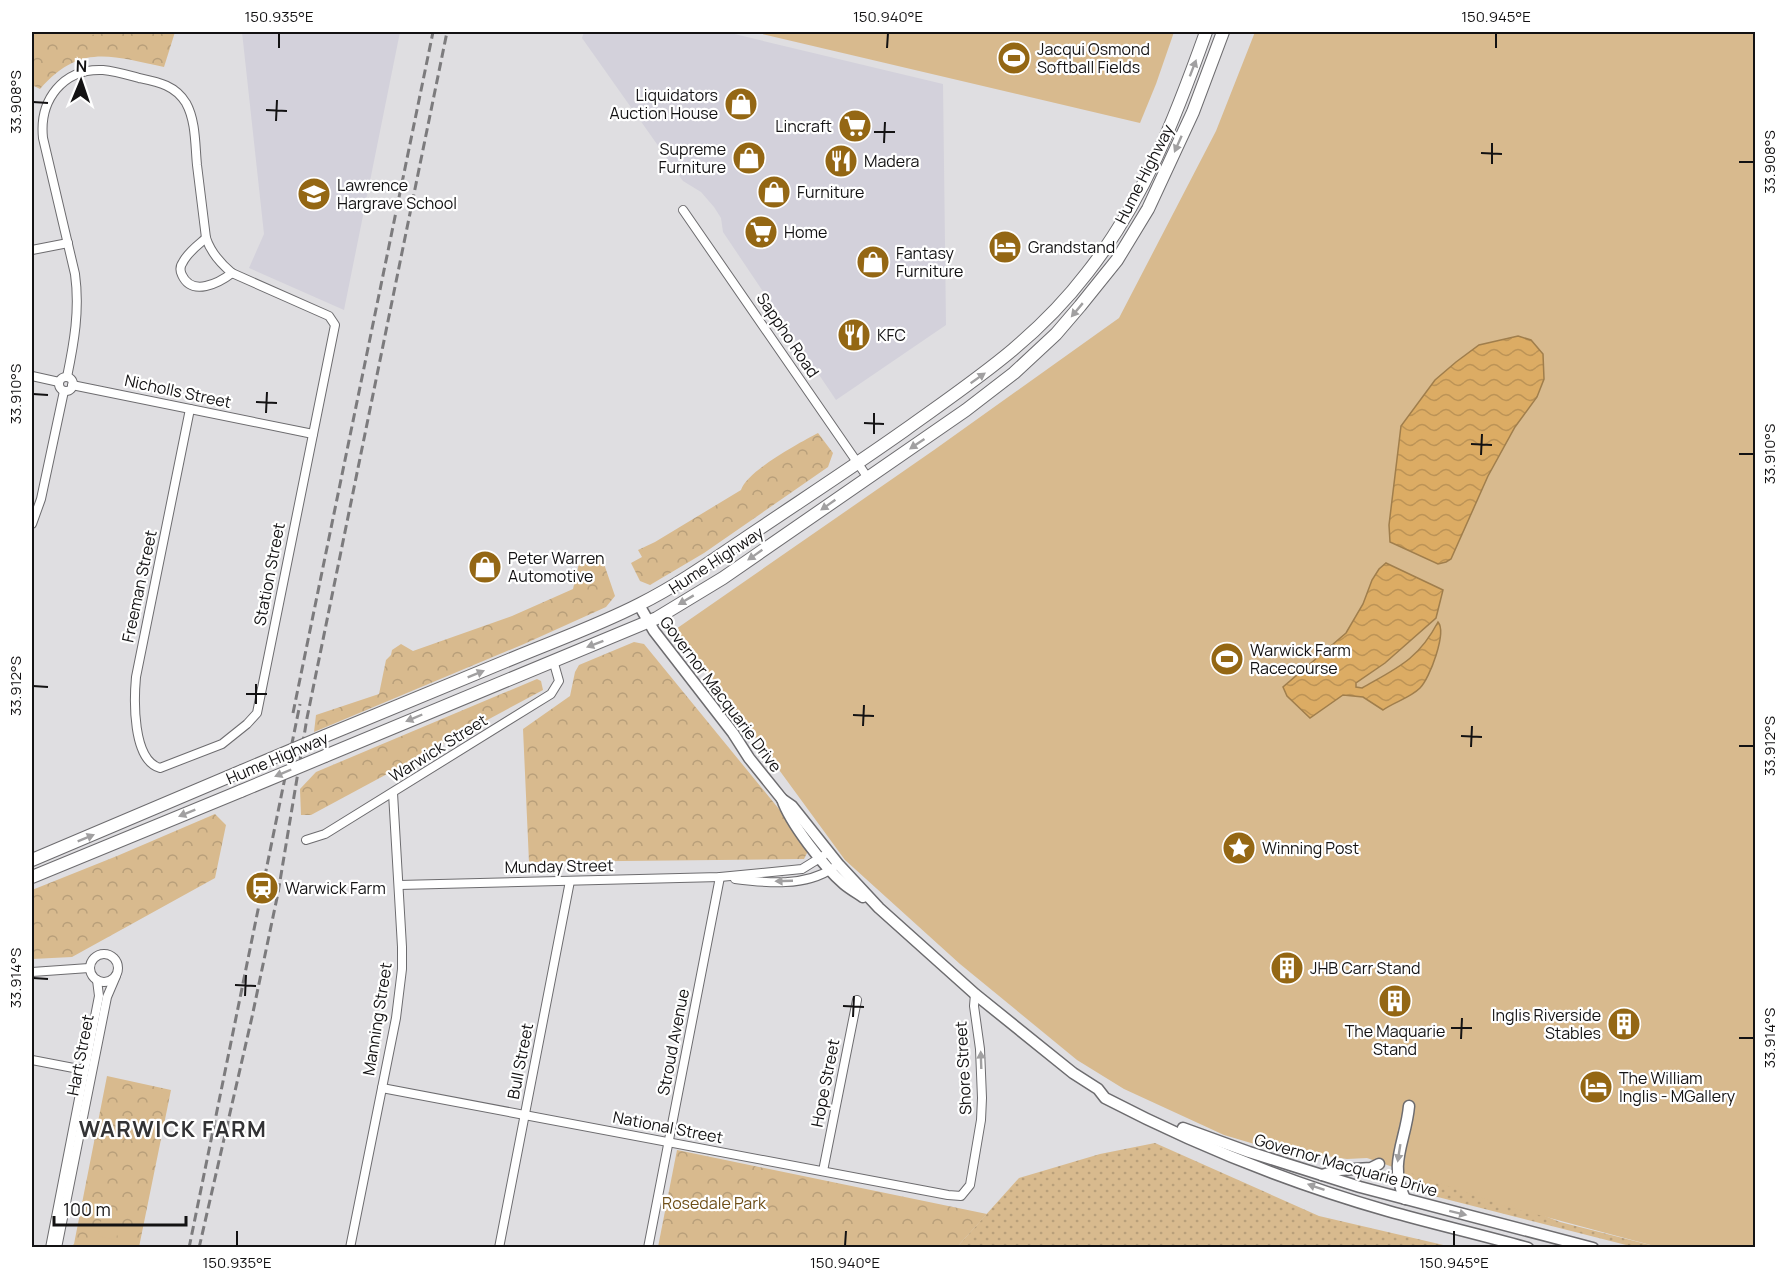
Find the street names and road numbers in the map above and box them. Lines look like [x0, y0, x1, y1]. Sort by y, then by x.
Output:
street label: Hume Highway [1109, 120, 1179, 227]
street label: Sappho Road [752, 288, 824, 382]
street label: Nicholls Street [123, 369, 233, 413]
street label: Station Street [248, 521, 290, 627]
street label: Hume Highway [664, 521, 768, 599]
street label: Freeman Street [116, 528, 162, 644]
street label: Governor Macquarie Drive [655, 612, 787, 776]
street label: Warwick Street [385, 709, 491, 787]
street label: Hume Highway [223, 726, 332, 789]
street label: Munday Street [504, 854, 614, 878]
street label: Manning Street [357, 961, 397, 1077]
street label: Stroud Avenue [652, 987, 694, 1097]
street label: Hart Street [61, 1013, 99, 1097]
street label: Shore Street [950, 1020, 976, 1116]
street label: Bull Street [502, 1021, 538, 1101]
street label: Hope Street [806, 1037, 844, 1129]
street label: National Street [611, 1106, 725, 1148]
street label: Governor Macquarie Drive [1252, 1128, 1440, 1202]

